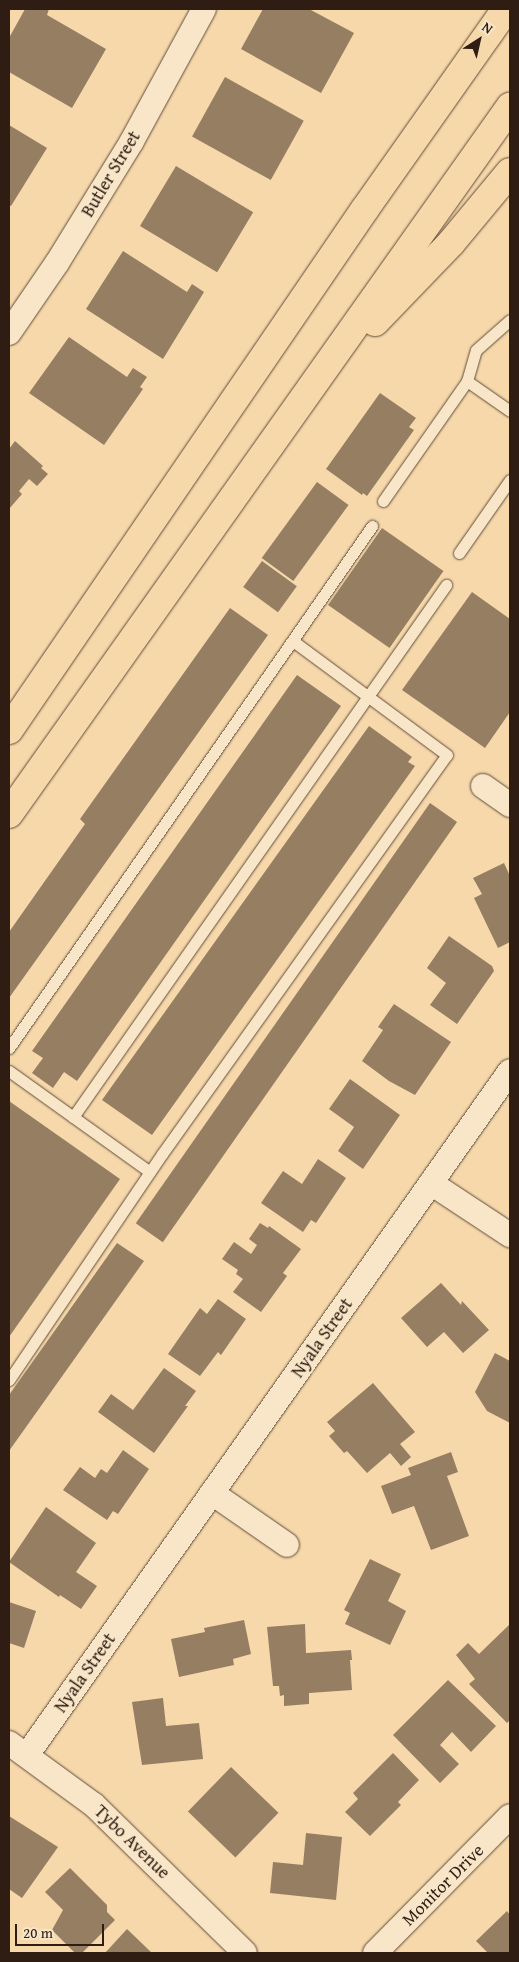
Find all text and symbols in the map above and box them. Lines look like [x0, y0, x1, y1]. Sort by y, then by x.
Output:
north arrow [454, 15, 504, 65]
text: N [478, 17, 497, 39]
street label: Butler Street [77, 127, 145, 221]
street label: Nyala Street [287, 1294, 357, 1382]
street label: Nyala Street [50, 1629, 120, 1717]
street label: Tybo Avenue [90, 1801, 174, 1883]
street label: Monitor Drive [398, 1840, 488, 1930]
scale bar [18, 1914, 106, 1946]
text: 20 m [23, 1922, 53, 1943]

